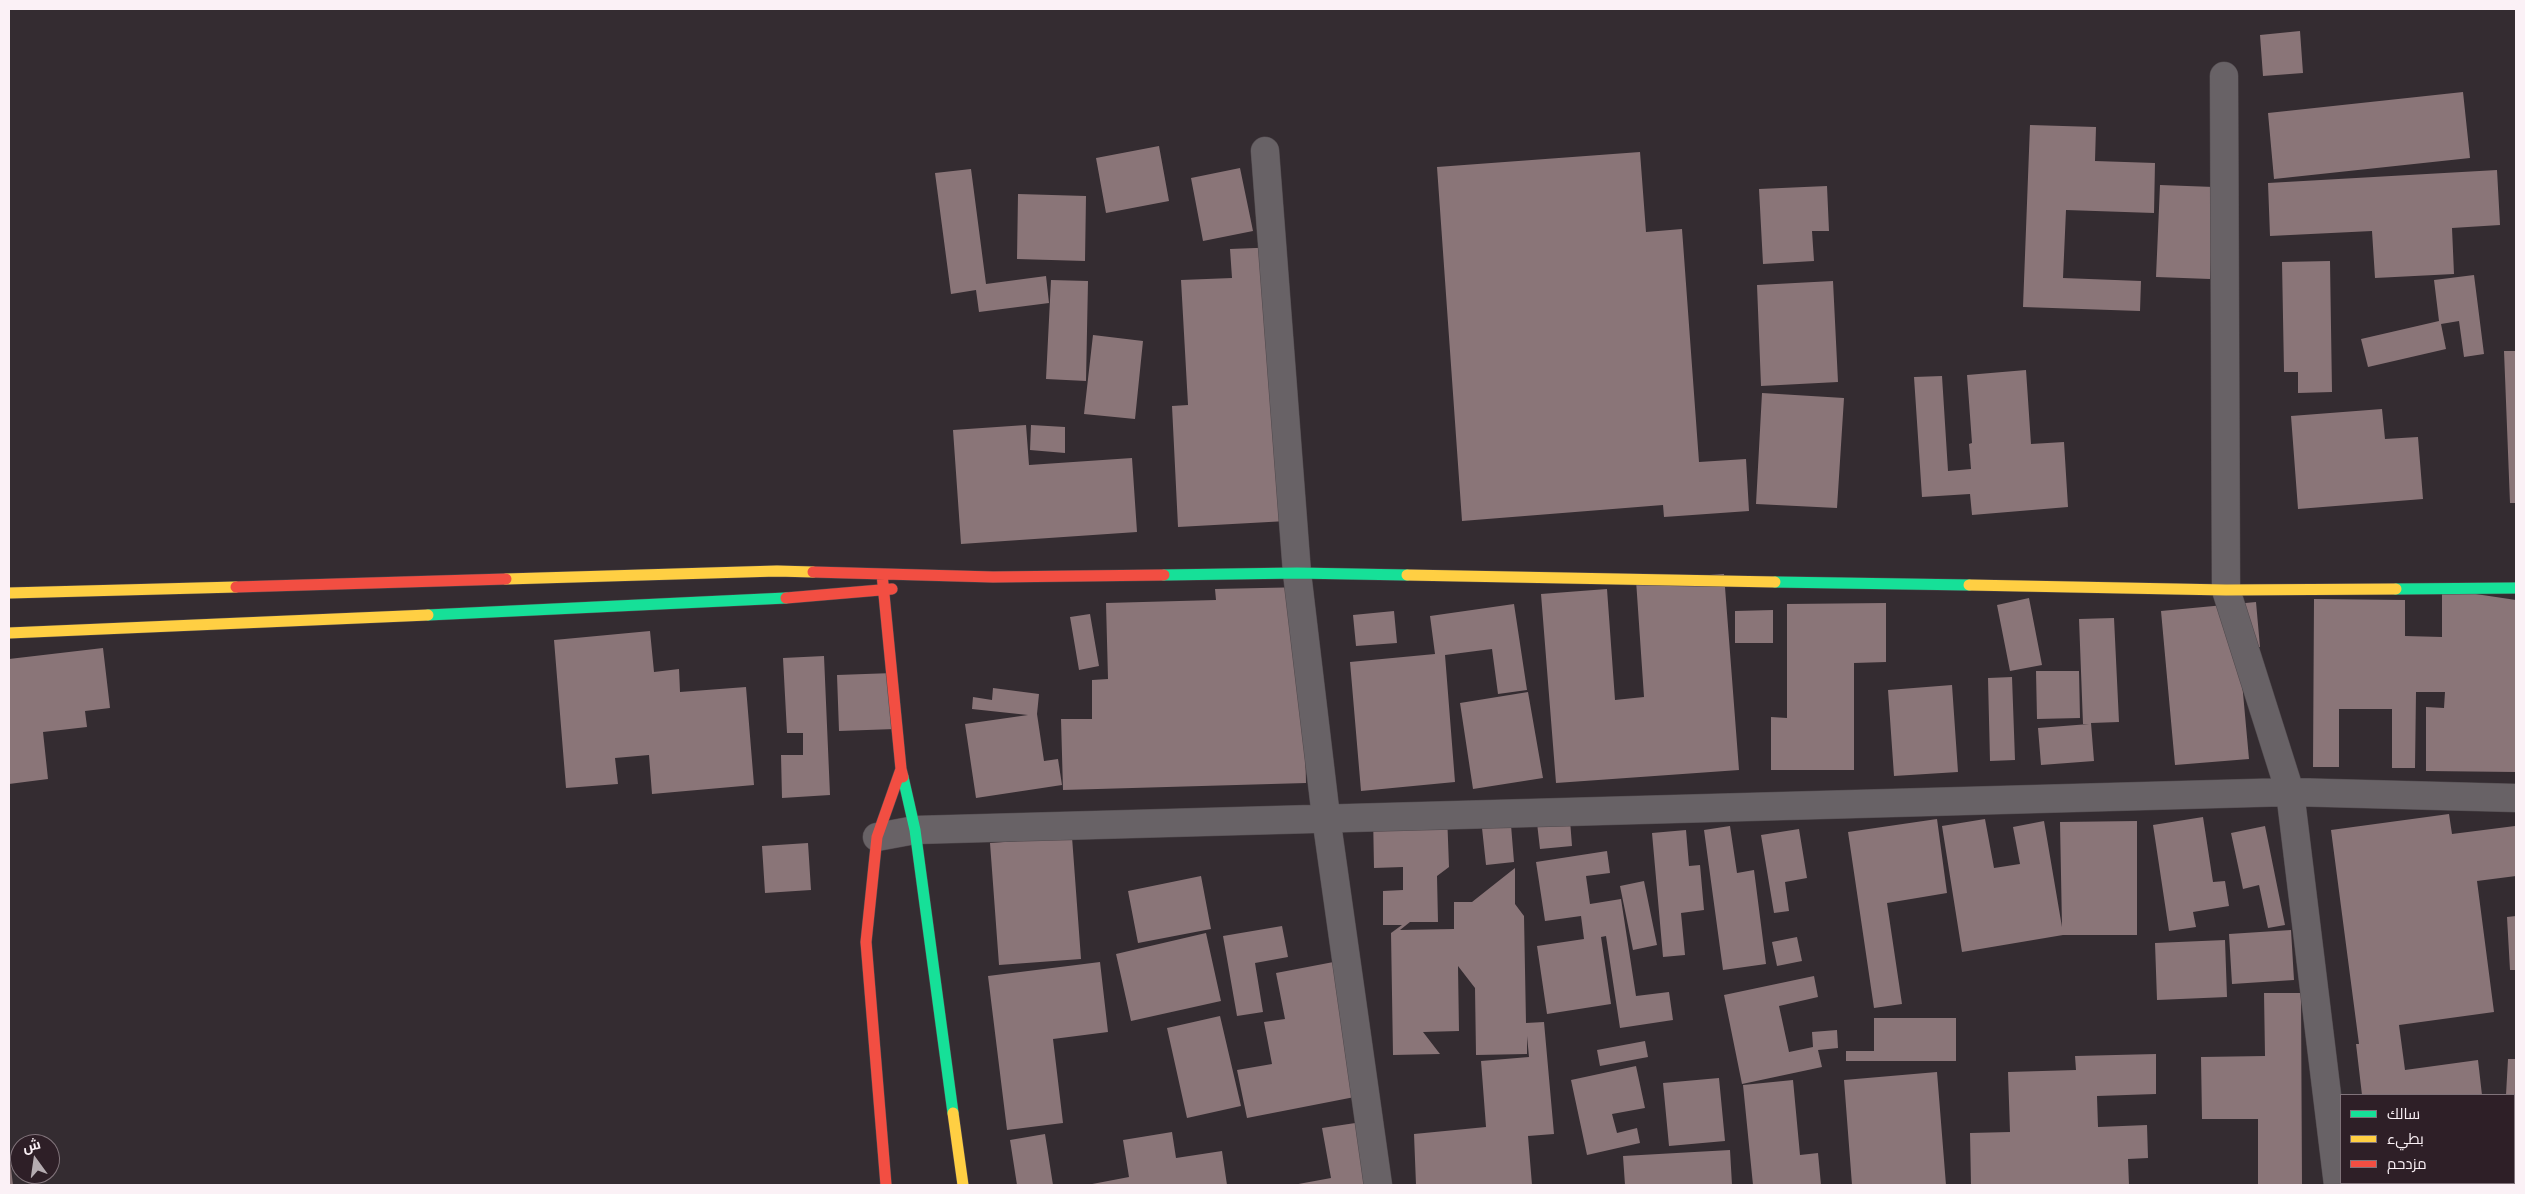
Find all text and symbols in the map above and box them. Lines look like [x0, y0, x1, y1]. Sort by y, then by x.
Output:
legend [2340, 1094, 2515, 1184]
text: سالك [2387, 1104, 2420, 1123]
text: بطيء [2387, 1129, 2424, 1148]
north arrow [10, 1134, 60, 1184]
text: ش [21, 1135, 43, 1156]
text: مزدحم [2387, 1154, 2427, 1173]

